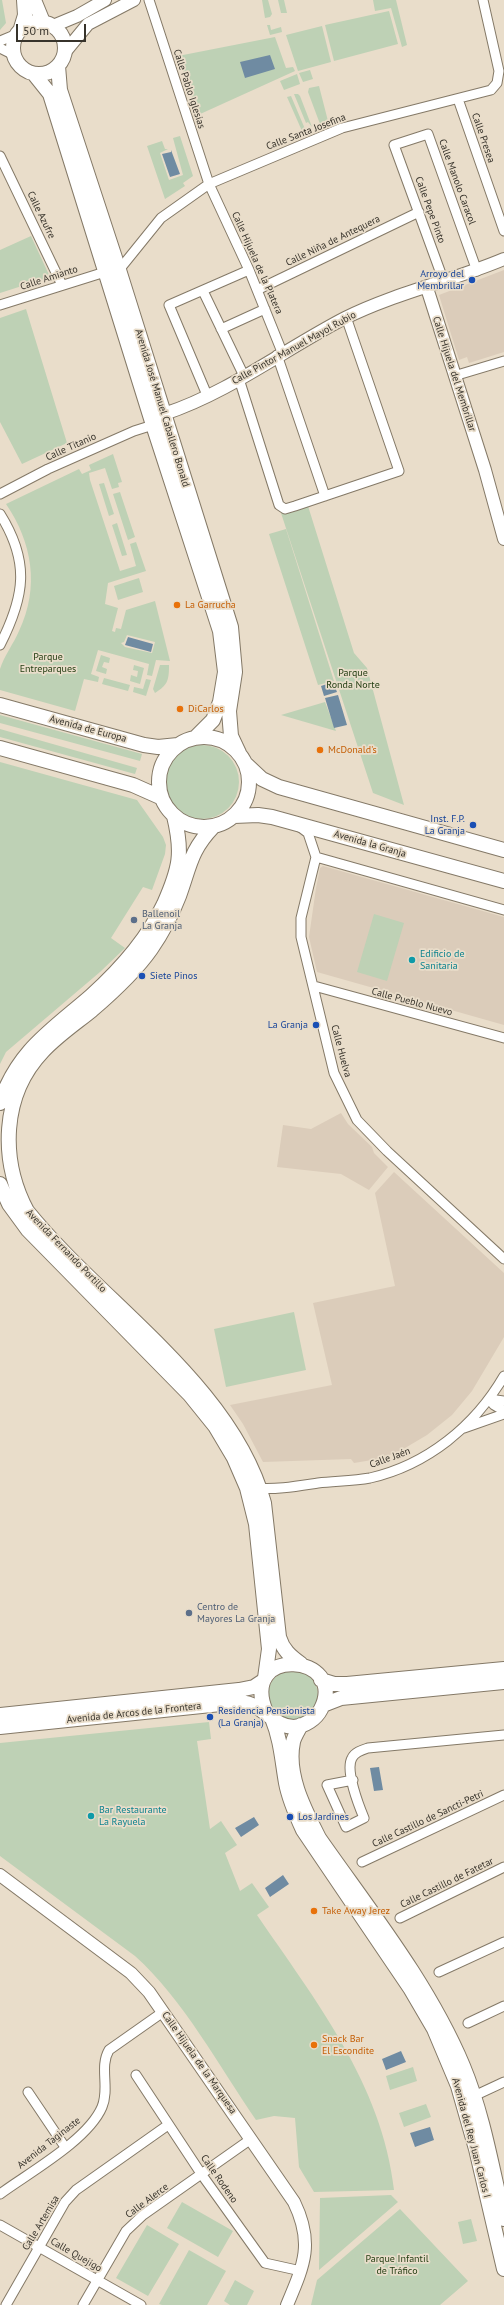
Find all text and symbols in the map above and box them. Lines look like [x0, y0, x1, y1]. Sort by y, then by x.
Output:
scale bar [18, 16, 88, 42]
text: 50 m [23, 23, 49, 38]
street label: Calle Pablo Iglesias [170, 48, 208, 130]
street label: Calle Santa Josefina [265, 111, 347, 153]
street label: Calle Presea [469, 111, 497, 165]
street label: Calle Manolo Caracol [436, 138, 478, 226]
street label: Calle Pepe Pinto [412, 175, 448, 245]
street label: Calle Azufre [24, 189, 58, 241]
street label: Calle Hijuela de la Platera [229, 210, 285, 316]
street label: Calle Niña de Antequera [284, 213, 382, 269]
street label: Calle Amianto [19, 263, 79, 293]
place label: Arroyo del Membrillar [417, 268, 464, 292]
marker: Arroyo del Membrillar [467, 275, 477, 285]
street label: Calle Pintor Manuel Mayol Rubio [230, 309, 358, 387]
street label: Calle Hijuela del Membrillar [430, 315, 478, 433]
street label: Avenida José Manuel Caballero Bonald [132, 328, 192, 488]
street label: Calle Titanio [44, 431, 98, 463]
place label: La Garrucha [185, 599, 236, 611]
marker: La Garrucha [172, 600, 182, 610]
park label: Parque Entreparques [20, 651, 76, 674]
park label: Parque Ronda Norte [326, 667, 380, 690]
place label: DiCarlos [188, 703, 224, 715]
marker: DiCarlos [175, 704, 185, 714]
street label: Avenida de Europa [48, 713, 128, 745]
place label: McDonald's [328, 744, 377, 756]
marker: McDonald's [315, 745, 325, 755]
place label: Inst. F.P. La Granja [425, 813, 465, 836]
marker: Inst. F.P. La Granja [468, 820, 478, 830]
street label: Avenida la Granja [333, 828, 407, 860]
place label: Ballenoil La Granja [142, 908, 182, 932]
marker: Ballenoil La Granja [129, 915, 139, 925]
place label: Edificio de Sanitaria [420, 948, 464, 972]
marker: Edificio de Sanitaria [407, 955, 417, 965]
place label: Siete Pinos [150, 970, 197, 982]
marker: Siete Pinos [137, 971, 147, 981]
street label: Calle Pueblo Nuevo [370, 985, 454, 1019]
place label: La Granja [268, 1019, 308, 1031]
marker: La Granja [311, 1020, 321, 1030]
street label: Calle Huelva [328, 1023, 354, 1079]
street label: Avenida Fernando Portillo [23, 1207, 109, 1295]
street label: Calle Jaén [368, 1445, 412, 1471]
place label: Centro de Mayores La Granja [197, 1601, 275, 1624]
marker: Centro de Mayores La Granja [184, 1608, 194, 1618]
street label: Avenida de Arcos de la Frontera [66, 1700, 202, 1726]
place label: Residencia Pensionista (La Granja) [218, 1705, 315, 1728]
marker: Residencia Pensionista (La Granja) [205, 1712, 215, 1722]
street label: Calle Castillo de Sancti-Petri [370, 1788, 486, 1850]
place label: Bar Restaurante La Rayuela [99, 1804, 167, 1828]
marker: Bar Restaurante La Rayuela [86, 1811, 96, 1821]
place label: Los Jardines [298, 1811, 349, 1823]
marker: Los Jardines [285, 1812, 295, 1822]
street label: Calle Castillo de Fatetar [398, 1855, 496, 1911]
place label: Take Away Jerez [322, 1905, 390, 1917]
marker: Take Away Jerez [309, 1906, 319, 1916]
street label: Calle Hijuela de la Marquesa [159, 2010, 239, 2116]
place label: Snack Bar El Escondite [322, 2033, 374, 2056]
marker: Snack Bar El Escondite [309, 2040, 319, 2050]
street label: Avenida del Rey Juan Carlos I [449, 2077, 493, 2199]
street label: Avenida Taginaste [15, 2115, 83, 2171]
street label: Calle Rodeno [198, 2153, 240, 2205]
street label: Calle Alerce [123, 2181, 171, 2221]
street label: Calle Artemisa [20, 2193, 62, 2253]
street label: Calle Quejigo [48, 2235, 104, 2275]
park label: Parque Infantil de Tráfico [365, 2253, 429, 2276]

